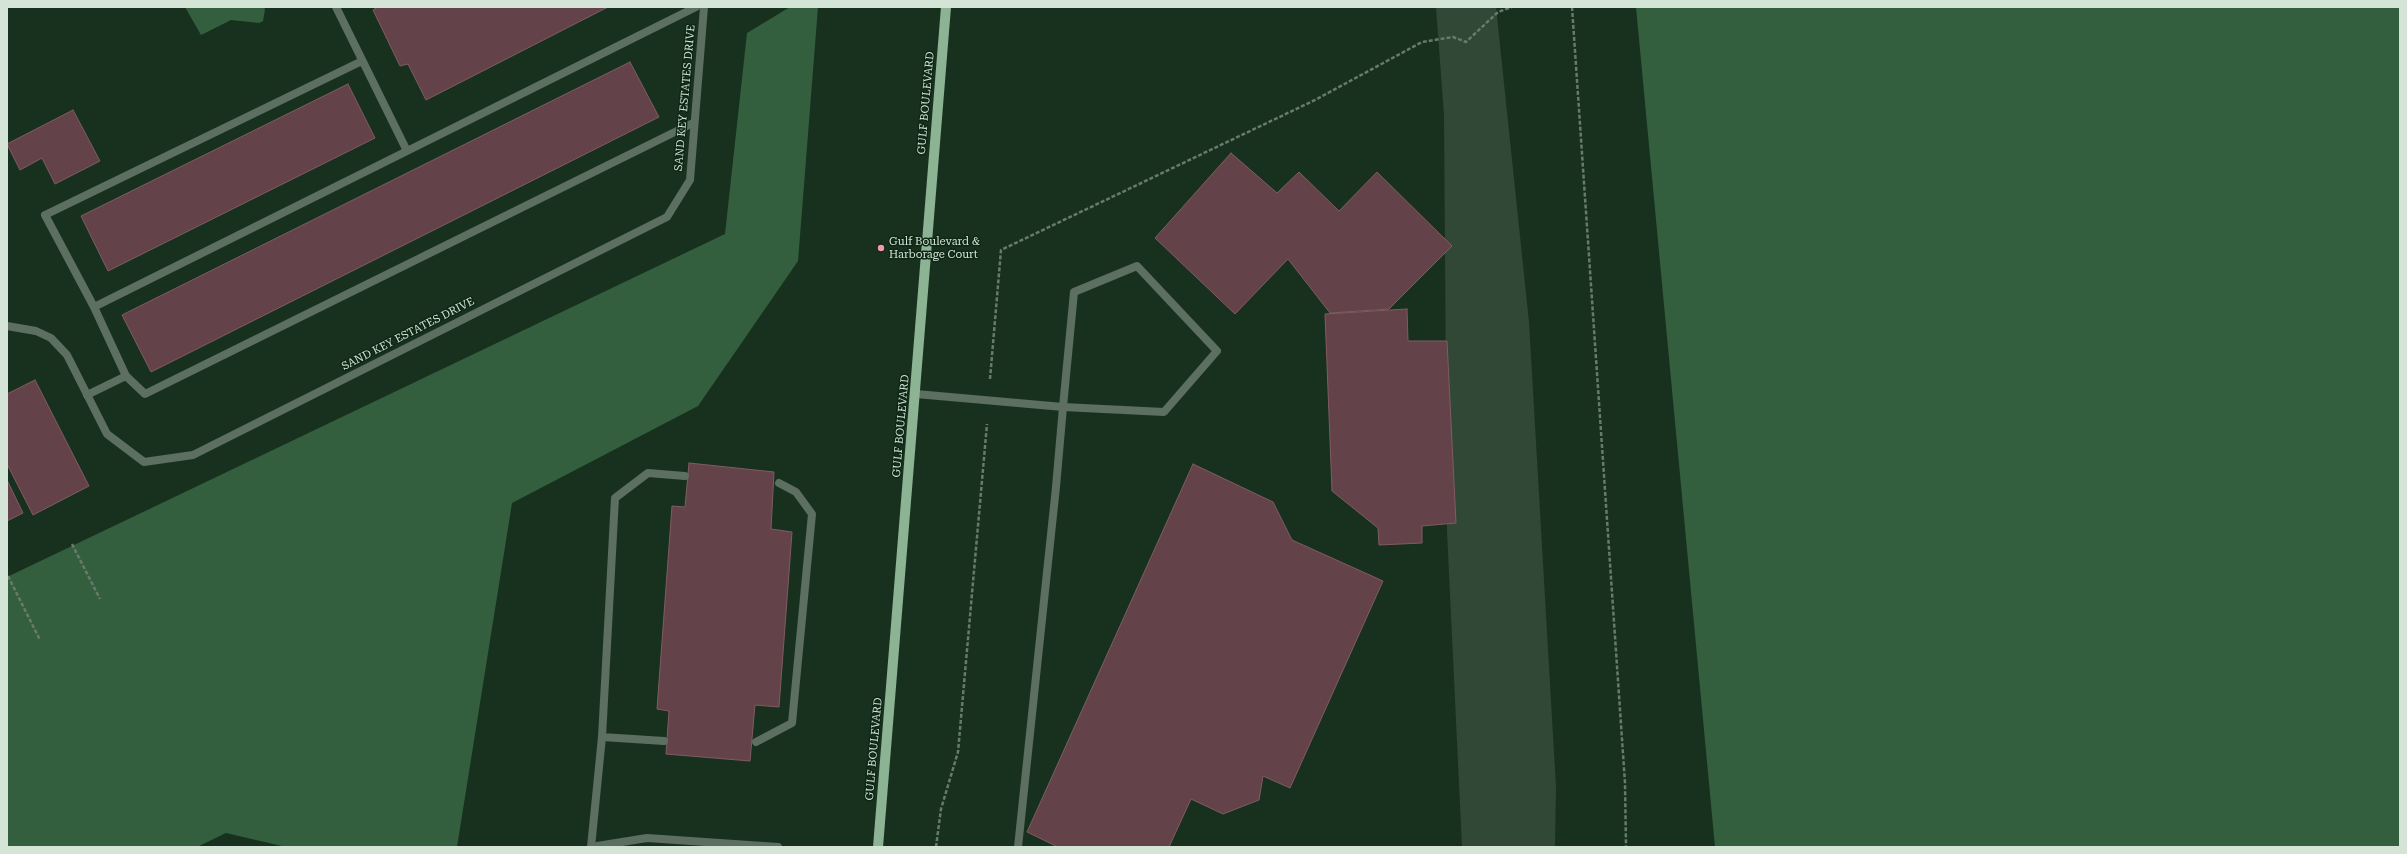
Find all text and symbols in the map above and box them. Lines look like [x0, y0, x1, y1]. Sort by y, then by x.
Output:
street label: SAND KEY ESTATES DRIVE [672, 24, 698, 172]
street label: GULF BOULEVARD [915, 51, 937, 155]
place label: Gulf Boulevard & Harborage Court [889, 235, 980, 261]
marker: Gulf Boulevard & Harborage Court [876, 243, 886, 253]
street label: SAND KEY ESTATES DRIVE [340, 295, 476, 373]
street label: GULF BOULEVARD [890, 374, 912, 478]
street label: GULF BOULEVARD [863, 697, 885, 801]

